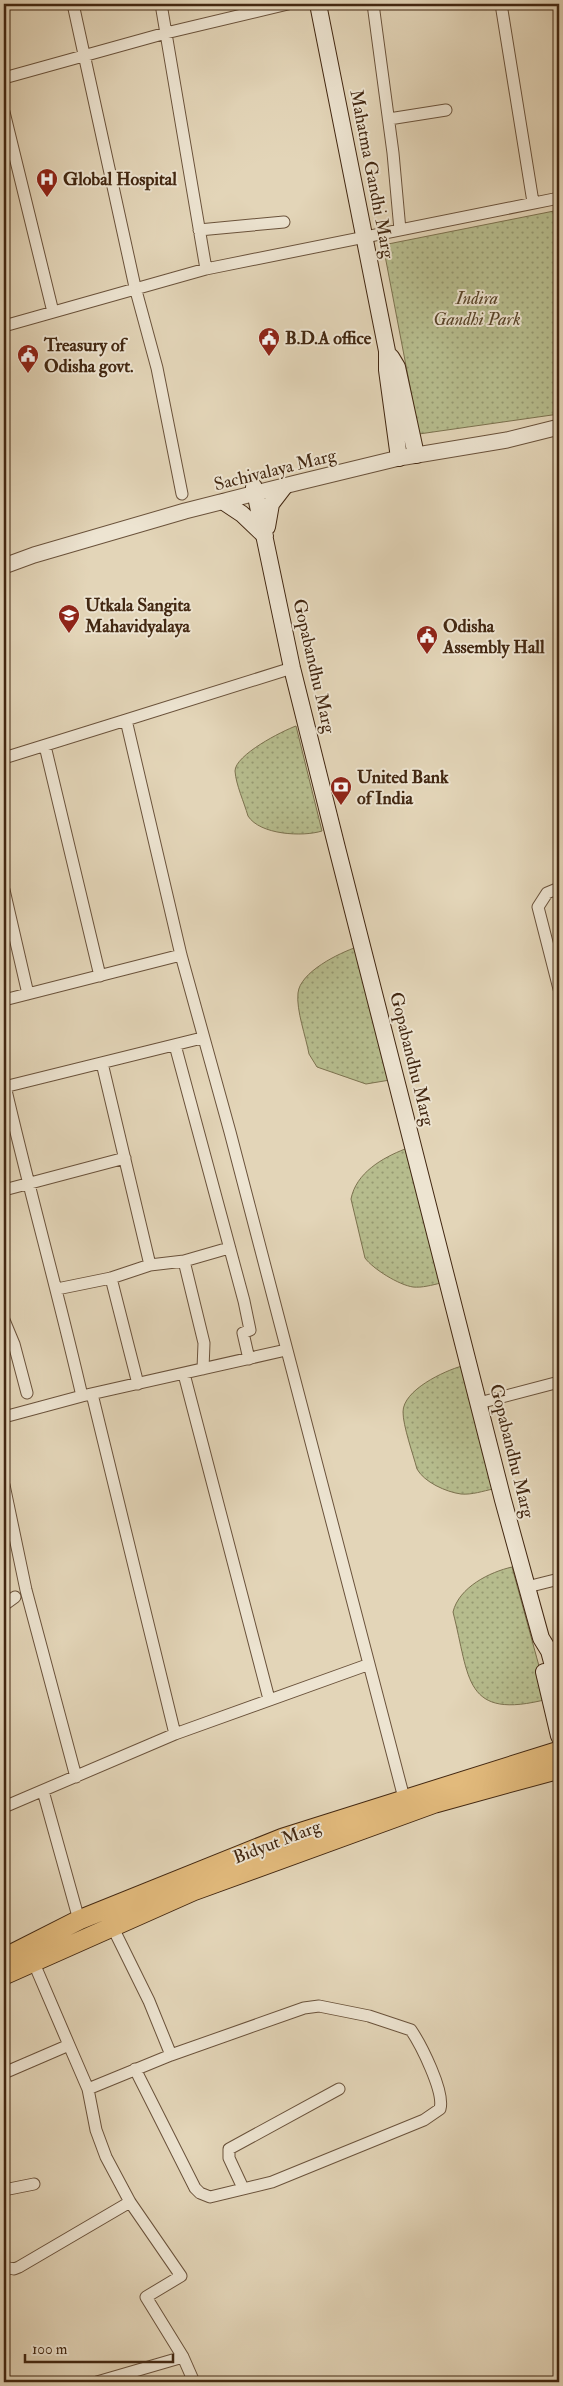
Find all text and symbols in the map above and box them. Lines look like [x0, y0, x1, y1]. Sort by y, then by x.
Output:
street label: Mahatma Gandhi Marg [344, 88, 400, 261]
hospital icon: Global Hospital [35, 167, 59, 198]
place label: Global Hospital [63, 168, 177, 191]
park label: Indira Gandhi Park [433, 287, 521, 331]
public building icon: B.D.A office [257, 326, 281, 357]
place label: B.D.A office [285, 327, 372, 350]
place label: Treasury of Odisha govt. [43, 334, 134, 378]
public building icon: Treasury of Odisha govt. [16, 343, 40, 374]
street label: Sachivalaya Marg [212, 443, 340, 496]
place label: Utkala Sangita Mahavidyalaya [84, 594, 191, 638]
street label: Gopabandhu Marg [287, 597, 341, 737]
school or university icon: Utkala Sangita Mahavidyalaya [57, 603, 81, 634]
place label: Odisha Assembly Hall [442, 615, 545, 659]
public building icon: Odisha Assembly Hall [415, 624, 439, 655]
place label: United Bank of India [357, 766, 449, 810]
bank icon: United Bank of India [329, 775, 353, 806]
street label: Gopabandhu Marg [384, 990, 440, 1129]
street label: Gopabandhu Marg [484, 1382, 540, 1521]
street label: Bidyut Marg [230, 1814, 325, 1869]
scale bar [25, 2331, 172, 2363]
text: 100 m [32, 2340, 68, 2359]

